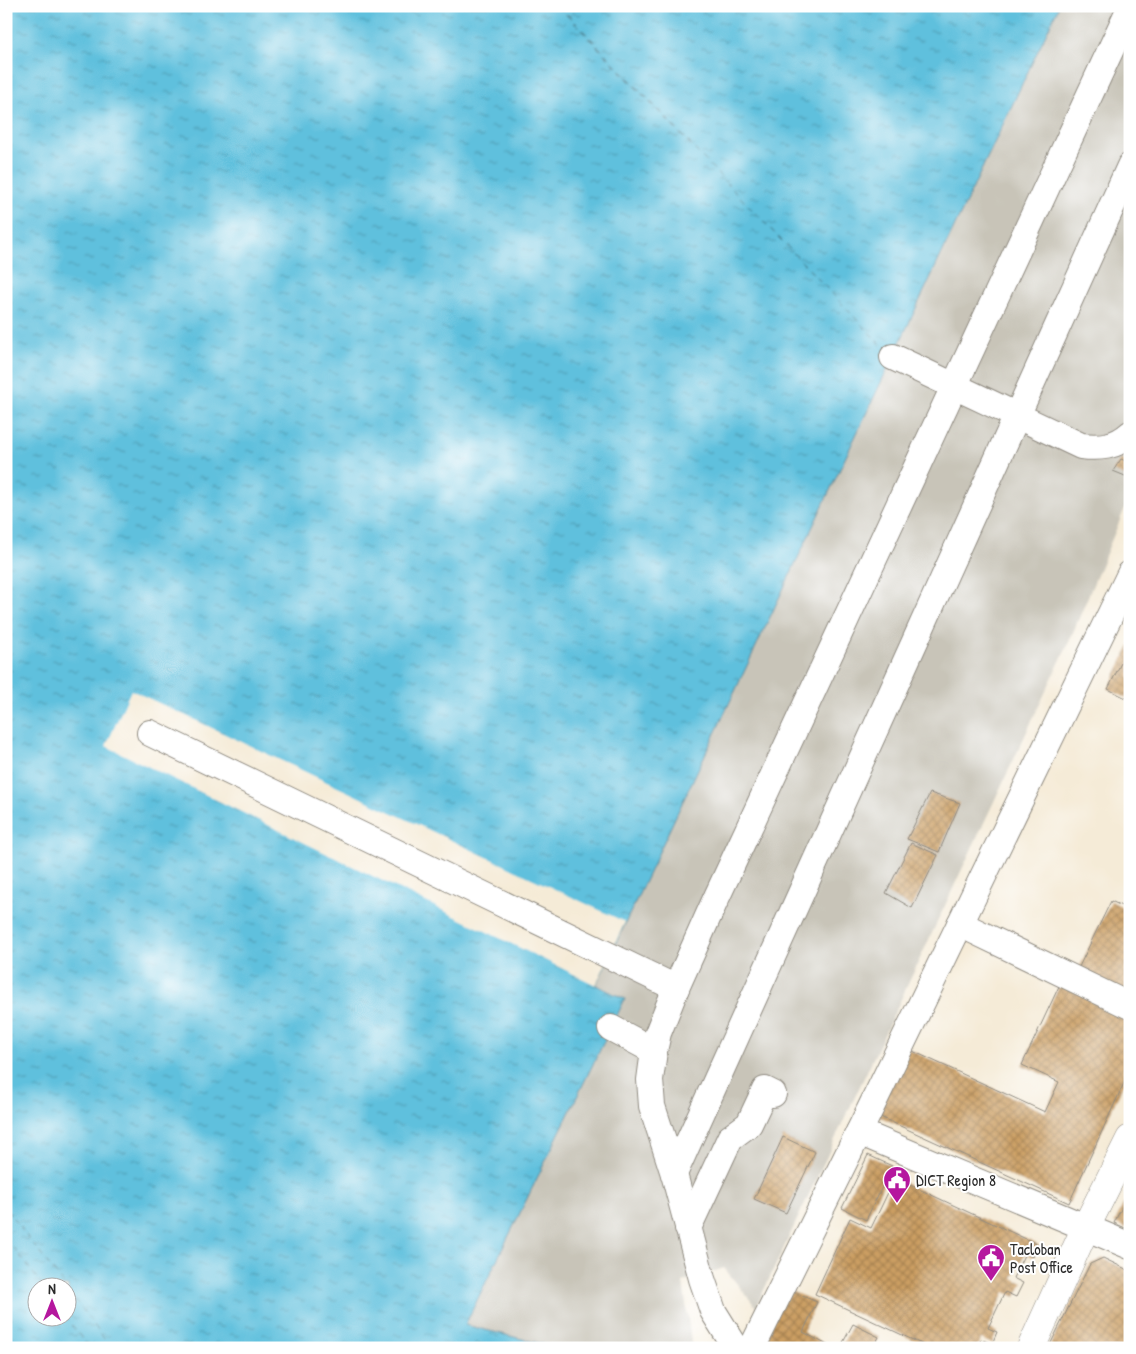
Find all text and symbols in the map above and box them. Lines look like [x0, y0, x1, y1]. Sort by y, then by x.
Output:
public building icon: DICT Region 8 [882, 1165, 912, 1204]
place label: DICT Region 8 [916, 1169, 996, 1191]
place label: Tacloban Post Office [1010, 1238, 1074, 1278]
public building icon: Tacloban Post Office [976, 1243, 1006, 1282]
north arrow [28, 1276, 78, 1326]
text: N [48, 1279, 56, 1298]

